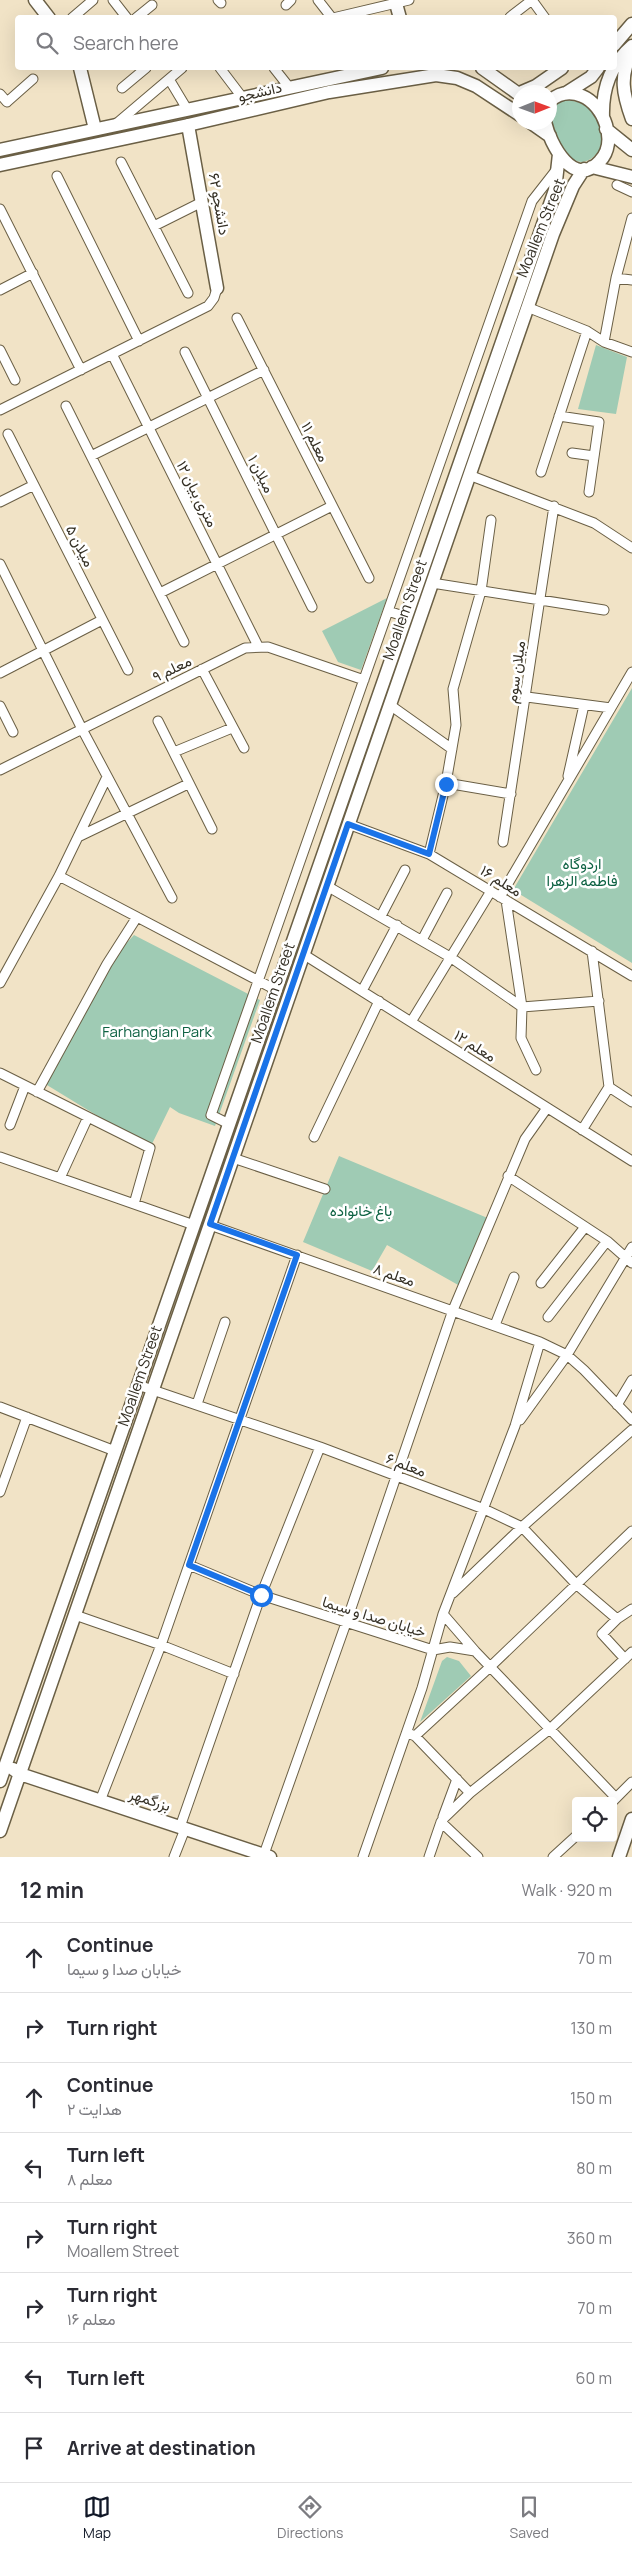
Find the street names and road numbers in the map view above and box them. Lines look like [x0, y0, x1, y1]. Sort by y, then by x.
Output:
street label: دانشجو [236, 76, 284, 107]
street label: دانشجو ۶۲ [204, 171, 235, 237]
street label: Moallem Street [511, 175, 570, 280]
street label: معلم ۱۱ [296, 418, 334, 465]
street label: میلان ۱ [243, 451, 280, 496]
street label: ۱۲ متری بیان [172, 457, 223, 531]
street label: میلان ۵ [61, 521, 100, 570]
street label: Moallem Street [377, 557, 432, 663]
street label: میلان سوم [501, 639, 530, 705]
street label: معلم ۹ [149, 650, 195, 687]
street label: معلم ۱۶ [476, 860, 526, 902]
street label: Moallem Street [245, 940, 300, 1046]
street label: معلم ۱۲ [450, 1024, 500, 1067]
street label: معلم ۸ [371, 1258, 418, 1291]
street label: Moallem Street [112, 1323, 167, 1429]
street label: معلم ۶ [383, 1447, 429, 1482]
street label: خیابان صدا و سیما [320, 1591, 429, 1642]
street label: بزرگمهر [126, 1783, 173, 1816]

